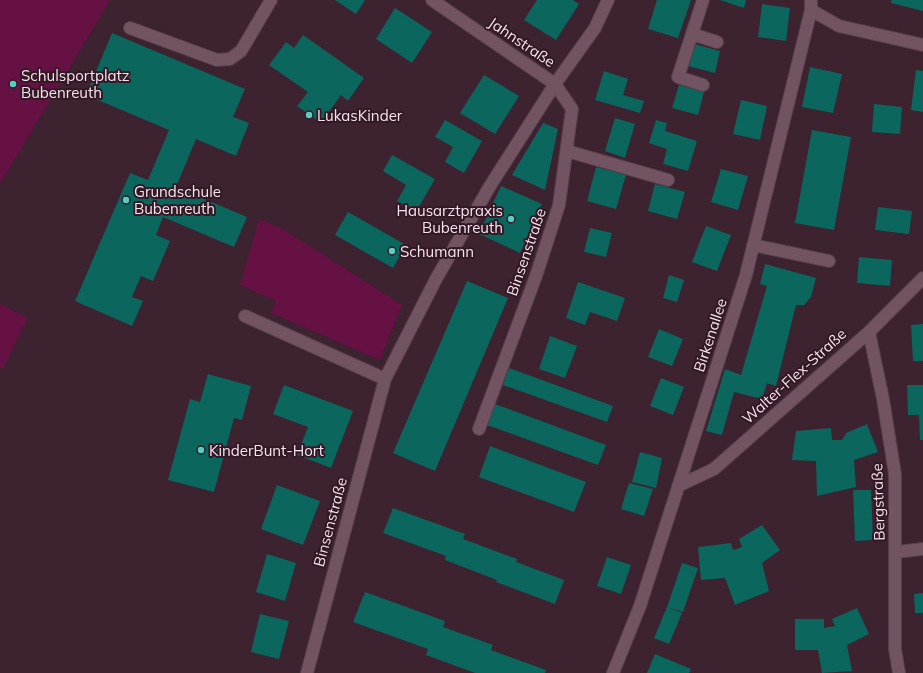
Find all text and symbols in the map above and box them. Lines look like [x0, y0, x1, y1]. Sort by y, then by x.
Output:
street label: Jahnstraße [485, 13, 559, 71]
place label: Schulsportplatz Bubenreuth [21, 66, 130, 102]
marker: Schulsportplatz Bubenreuth [8, 79, 18, 89]
place label: LukasKinder [317, 106, 403, 125]
marker: LukasKinder [304, 110, 314, 120]
place label: Grundschule Bubenreuth [134, 182, 221, 218]
marker: Grundschule Bubenreuth [121, 195, 131, 205]
place label: Hausarztpraxis Bubenreuth [397, 201, 503, 237]
street label: Binsenstraße [502, 206, 550, 298]
marker: Hausarztpraxis Bubenreuth [506, 214, 516, 224]
place label: Schumann [400, 242, 474, 261]
marker: Schumann [387, 246, 397, 256]
street label: Birkenallee [689, 296, 731, 374]
street label: Walter-Flex-Straße [738, 324, 850, 428]
place label: KinderBunt-Hort [209, 441, 324, 460]
marker: KinderBunt-Hort [196, 445, 206, 455]
street label: Bergstraße [867, 463, 889, 541]
street label: Binsenstraße [309, 475, 351, 569]

